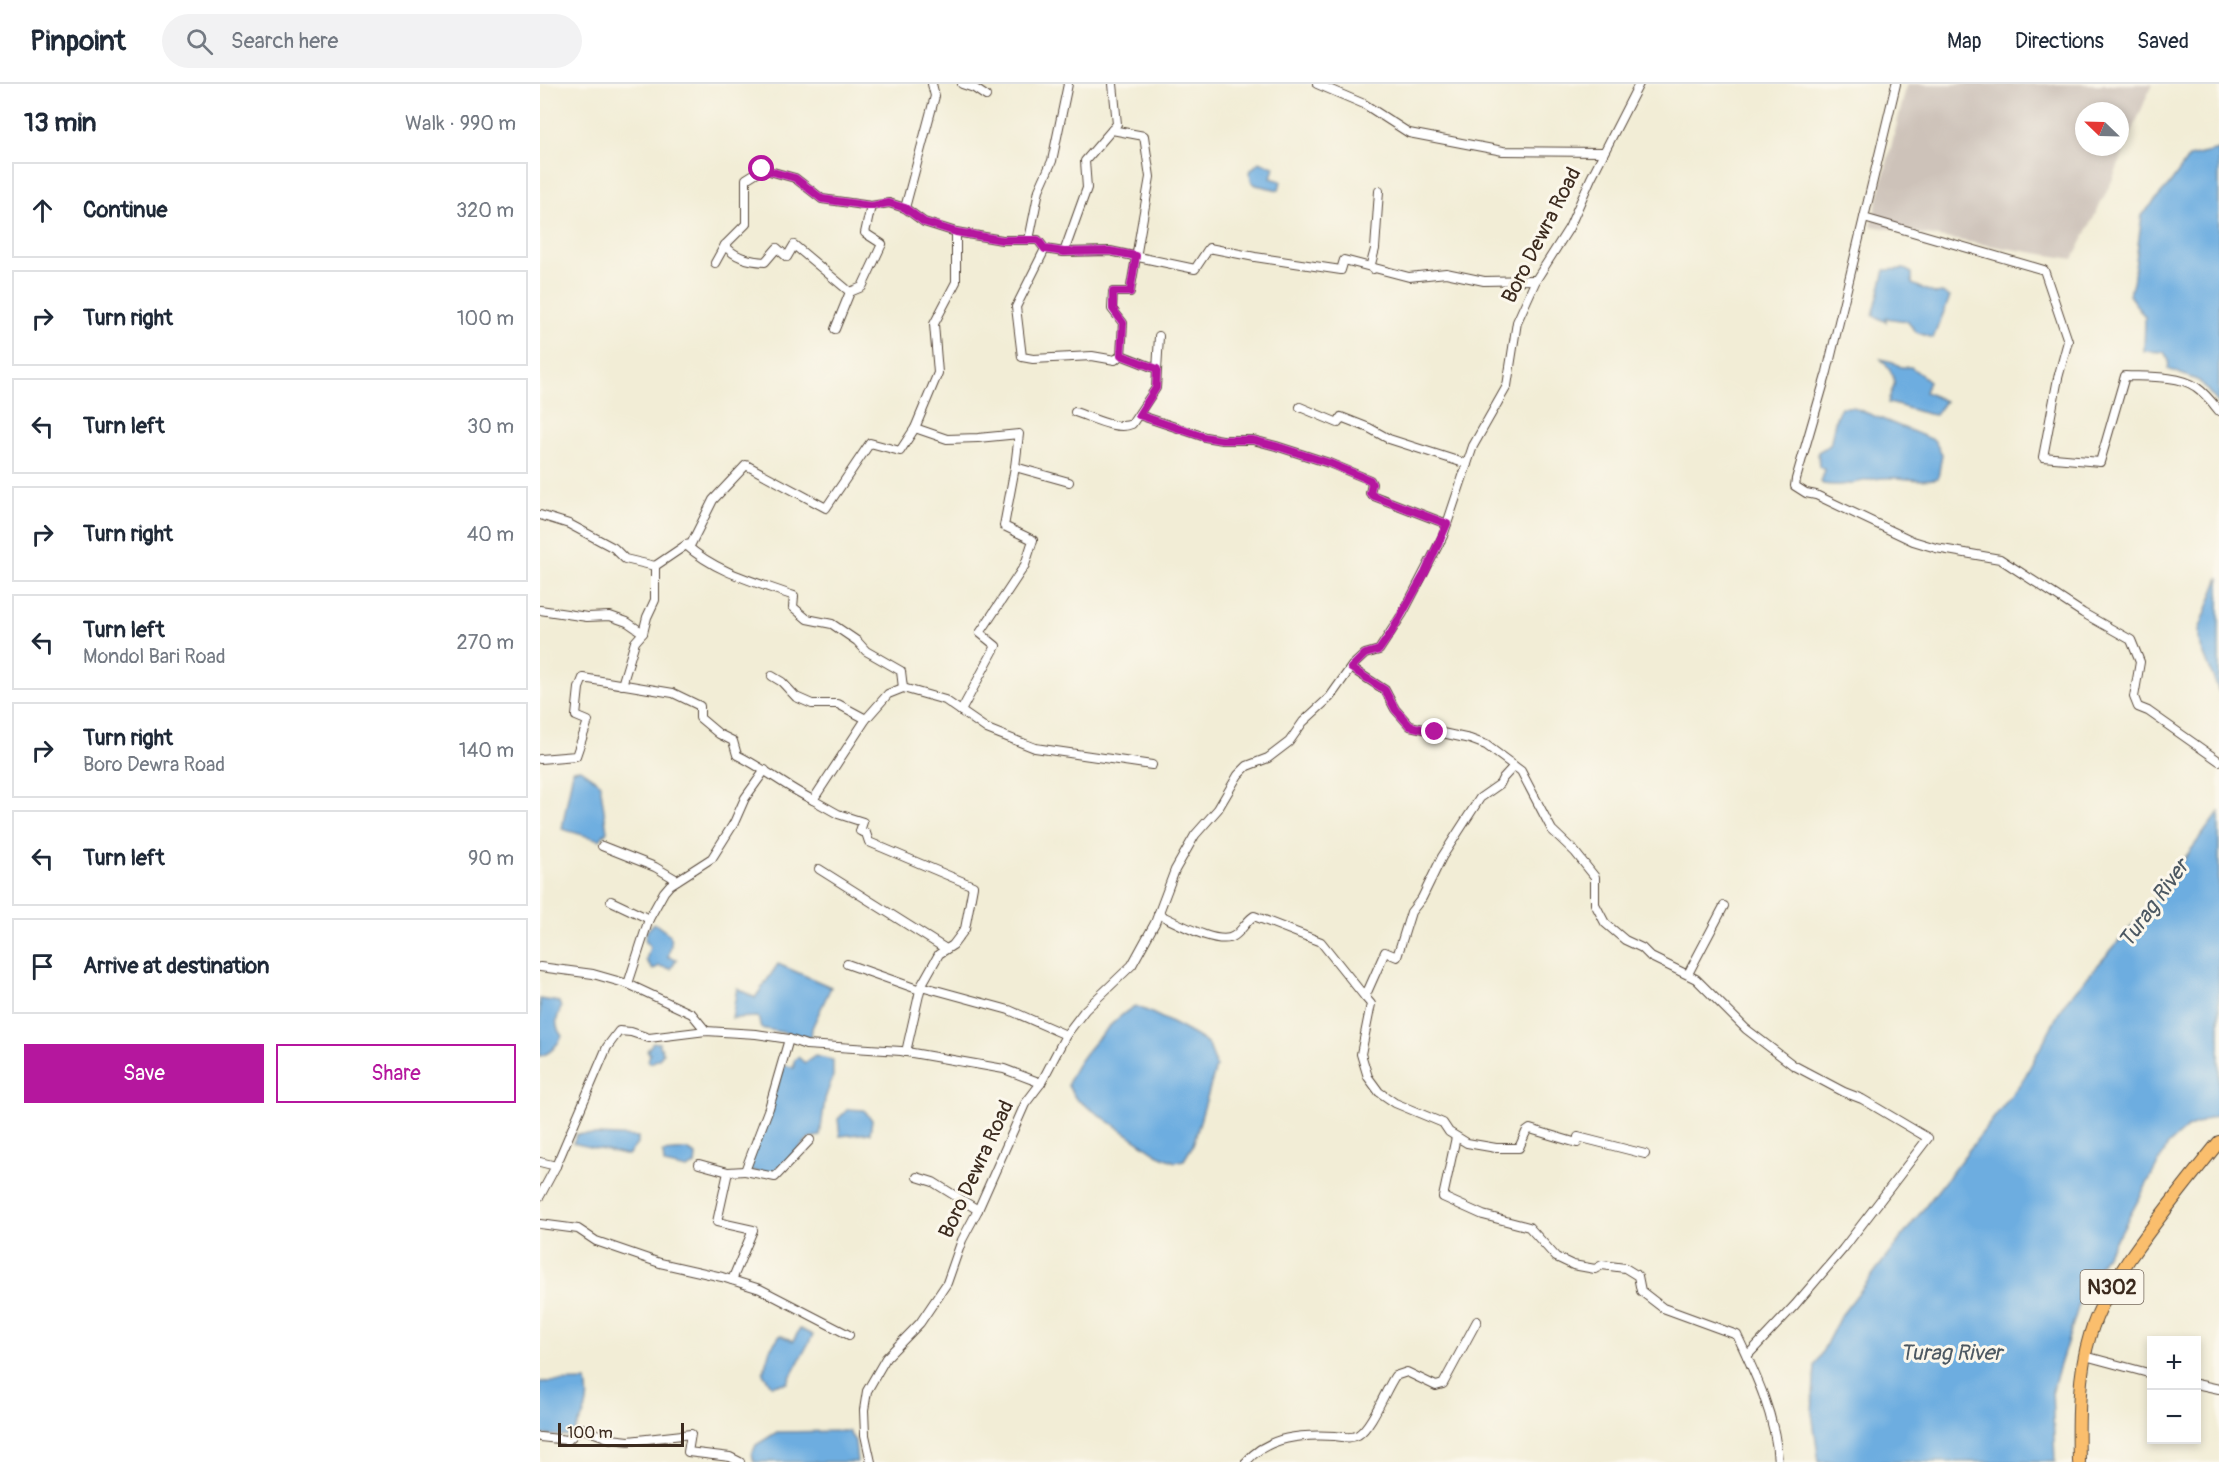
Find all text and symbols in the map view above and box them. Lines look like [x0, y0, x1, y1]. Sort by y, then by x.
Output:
search box [162, 14, 582, 68]
text: Pinpoint [30, 24, 126, 59]
icon: search [183, 25, 216, 58]
text: Search here [231, 27, 338, 55]
text: Map [1947, 28, 1982, 55]
text: Directions [2015, 28, 2104, 55]
text: Saved [2137, 28, 2189, 55]
north arrow [2075, 102, 2129, 156]
text: 13 min [24, 107, 97, 139]
text: Walk · 990 m [405, 111, 516, 136]
route start [748, 155, 774, 181]
street label: Boro Dewra Road [1496, 163, 1587, 308]
icon: ahead [26, 194, 59, 227]
text: Continue [83, 196, 167, 224]
text: 320 m [456, 198, 514, 223]
icon: right [26, 302, 59, 335]
text: Turn right [83, 304, 173, 332]
text: 100 m [457, 306, 514, 331]
icon: left [26, 410, 59, 443]
text: Turn left [83, 412, 165, 440]
text: 30 m [467, 414, 514, 439]
icon: right [26, 518, 59, 551]
text: Turn right [83, 520, 173, 548]
text: 40 m [467, 522, 514, 547]
text: Turn left [83, 616, 165, 644]
icon: left [26, 626, 59, 659]
text: 270 m [456, 630, 514, 655]
text: Mondol Bari Road [83, 644, 226, 669]
route end [1421, 718, 1447, 744]
text: Turn right [83, 724, 173, 752]
icon: right [26, 734, 59, 767]
text: 140 m [459, 738, 514, 763]
text: Boro Dewra Road [83, 752, 225, 777]
icon: left [26, 842, 59, 875]
text: Turn left [83, 844, 165, 872]
text: 90 m [468, 846, 514, 871]
water label: Turag River [2112, 851, 2197, 953]
icon: arrive [26, 950, 59, 983]
text: Arrive at destination [83, 952, 269, 980]
button: Save [24, 1044, 264, 1103]
button: Share [276, 1044, 516, 1103]
street label: Boro Dewra Road [933, 1096, 1020, 1242]
road number: N302 [2080, 1270, 2144, 1304]
map controls [2147, 1336, 2201, 1444]
button: + [2147, 1336, 2201, 1390]
water label: Turag River [1900, 1339, 2005, 1367]
button: − [2147, 1390, 2201, 1444]
scale bar [558, 1420, 684, 1448]
text: 100 m [567, 1423, 613, 1443]

